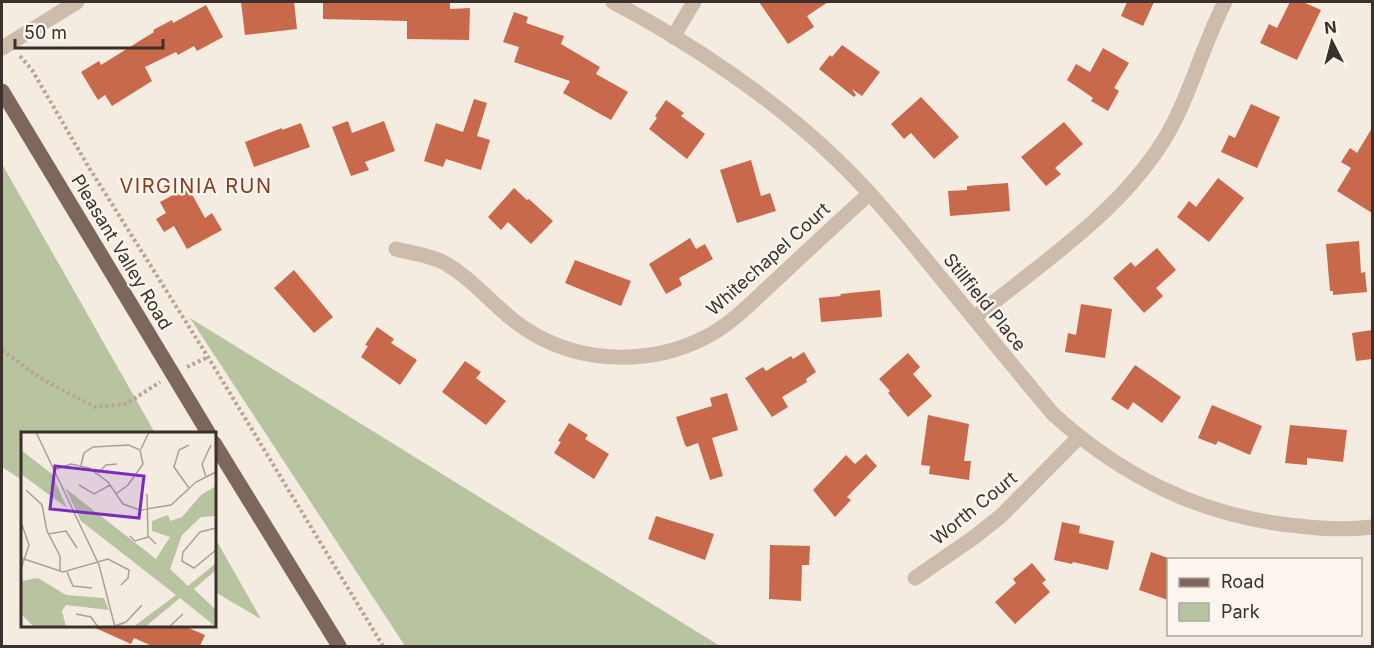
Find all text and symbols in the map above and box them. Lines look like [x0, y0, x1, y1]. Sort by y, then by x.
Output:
scale bar [15, 12, 164, 50]
north arrow [1302, 12, 1362, 72]
text: N [1323, 16, 1338, 38]
text: 50 m [24, 22, 67, 43]
street label: Pleasant Valley Road [67, 171, 177, 333]
district label: VIRGINIA RUN [119, 174, 273, 198]
street label: Whitechapel Court [702, 198, 834, 320]
street label: Stillfield Place [939, 249, 1031, 355]
inset map [21, 432, 216, 627]
street label: Worth Court [927, 467, 1021, 549]
legend [1167, 558, 1362, 636]
text: Road [1221, 571, 1264, 592]
text: Park [1221, 601, 1260, 622]

